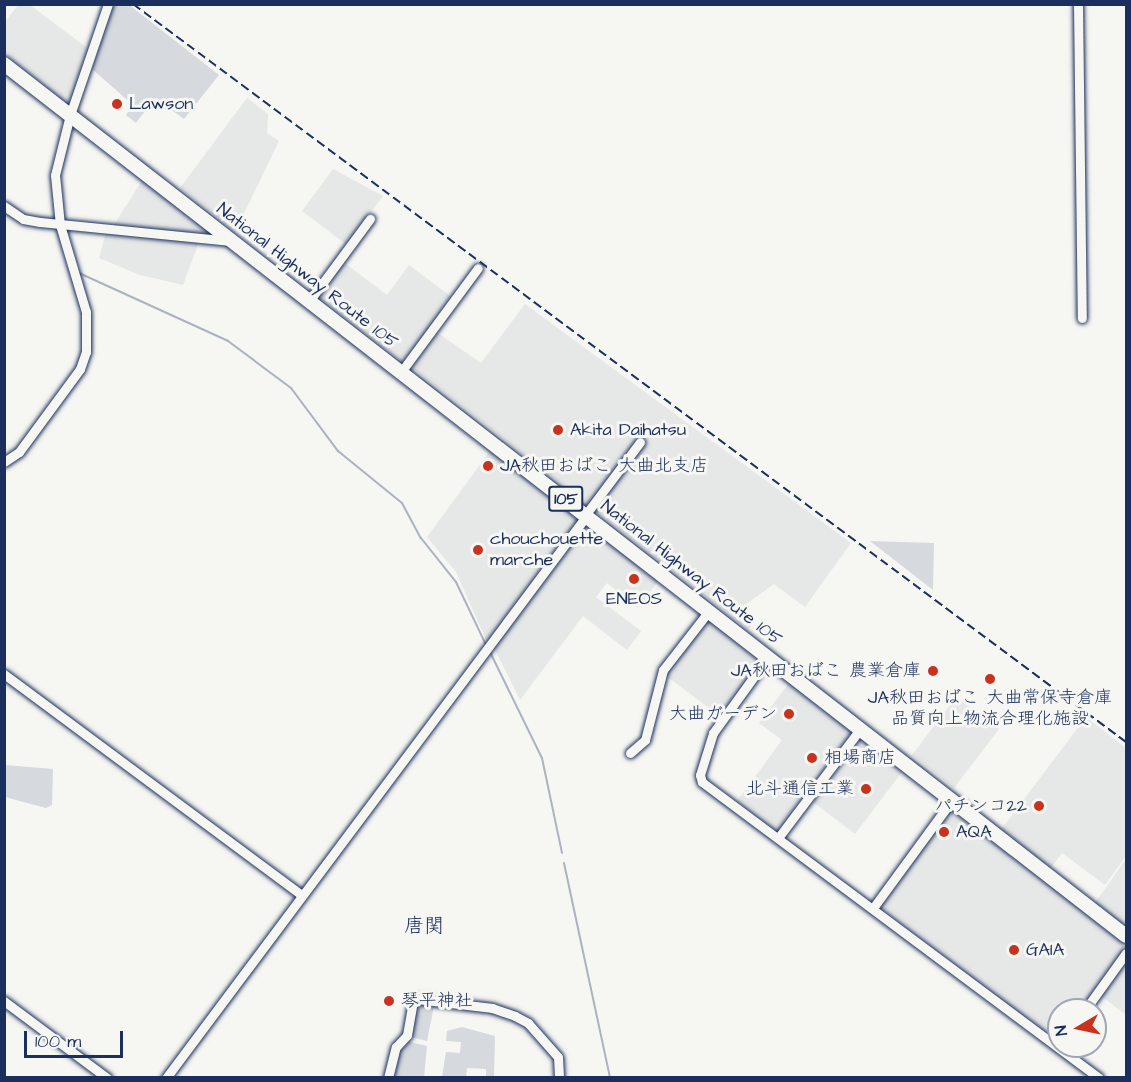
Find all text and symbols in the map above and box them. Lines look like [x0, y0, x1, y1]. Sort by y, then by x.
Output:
place label: Lawson [129, 93, 193, 115]
marker: Lawson [110, 97, 124, 111]
street label: National Highway Route 105 [212, 199, 402, 353]
place label: Akita Daihatsu [570, 419, 686, 441]
marker: Akita Daihatsu [551, 423, 565, 437]
place label: JA秋田おばこ 大曲北支店 [500, 455, 708, 477]
marker: JA秋田おばこ 大曲北支店 [481, 459, 495, 473]
road number: 105 [548, 486, 584, 512]
street label: National Highway Route 105 [596, 496, 786, 650]
place label: chouchouette marche [490, 529, 603, 572]
marker: chouchouette marche [471, 543, 485, 557]
marker: ENEOS [627, 572, 641, 586]
place label: ENEOS [606, 588, 662, 610]
place label: JA秋田おばこ 農業倉庫 [731, 660, 921, 682]
marker: JA秋田おばこ 農業倉庫 [926, 664, 940, 678]
marker: JA秋田おばこ 大曲常保寺倉庫 品質向上物流合理化施設 [983, 672, 997, 686]
place label: JA秋田おばこ 大曲常保寺倉庫 品質向上物流合理化施設 [868, 688, 1112, 730]
place label: 大曲ガーデン [669, 703, 777, 725]
marker: 大曲ガーデン [782, 707, 796, 721]
place label: 相場商店 [824, 747, 896, 769]
marker: 相場商店 [805, 751, 819, 765]
place label: 北斗通信工業 [746, 778, 854, 800]
marker: 北斗通信工業 [859, 782, 873, 796]
place label: パチンコ22 [934, 795, 1027, 817]
marker: パチンコ22 [1032, 799, 1046, 813]
place label: AQA [956, 821, 992, 843]
marker: AQA [937, 825, 951, 839]
district label: 唐関 [404, 914, 444, 938]
place label: GAIA [1026, 939, 1064, 961]
marker: GAIA [1007, 943, 1021, 957]
place label: 琴平神社 [401, 990, 473, 1012]
marker: 琴平神社 [382, 994, 396, 1008]
north arrow [1047, 998, 1107, 1058]
scale bar [27, 1019, 126, 1057]
text: N [1050, 1024, 1073, 1037]
text: 100 m [35, 1029, 81, 1054]

